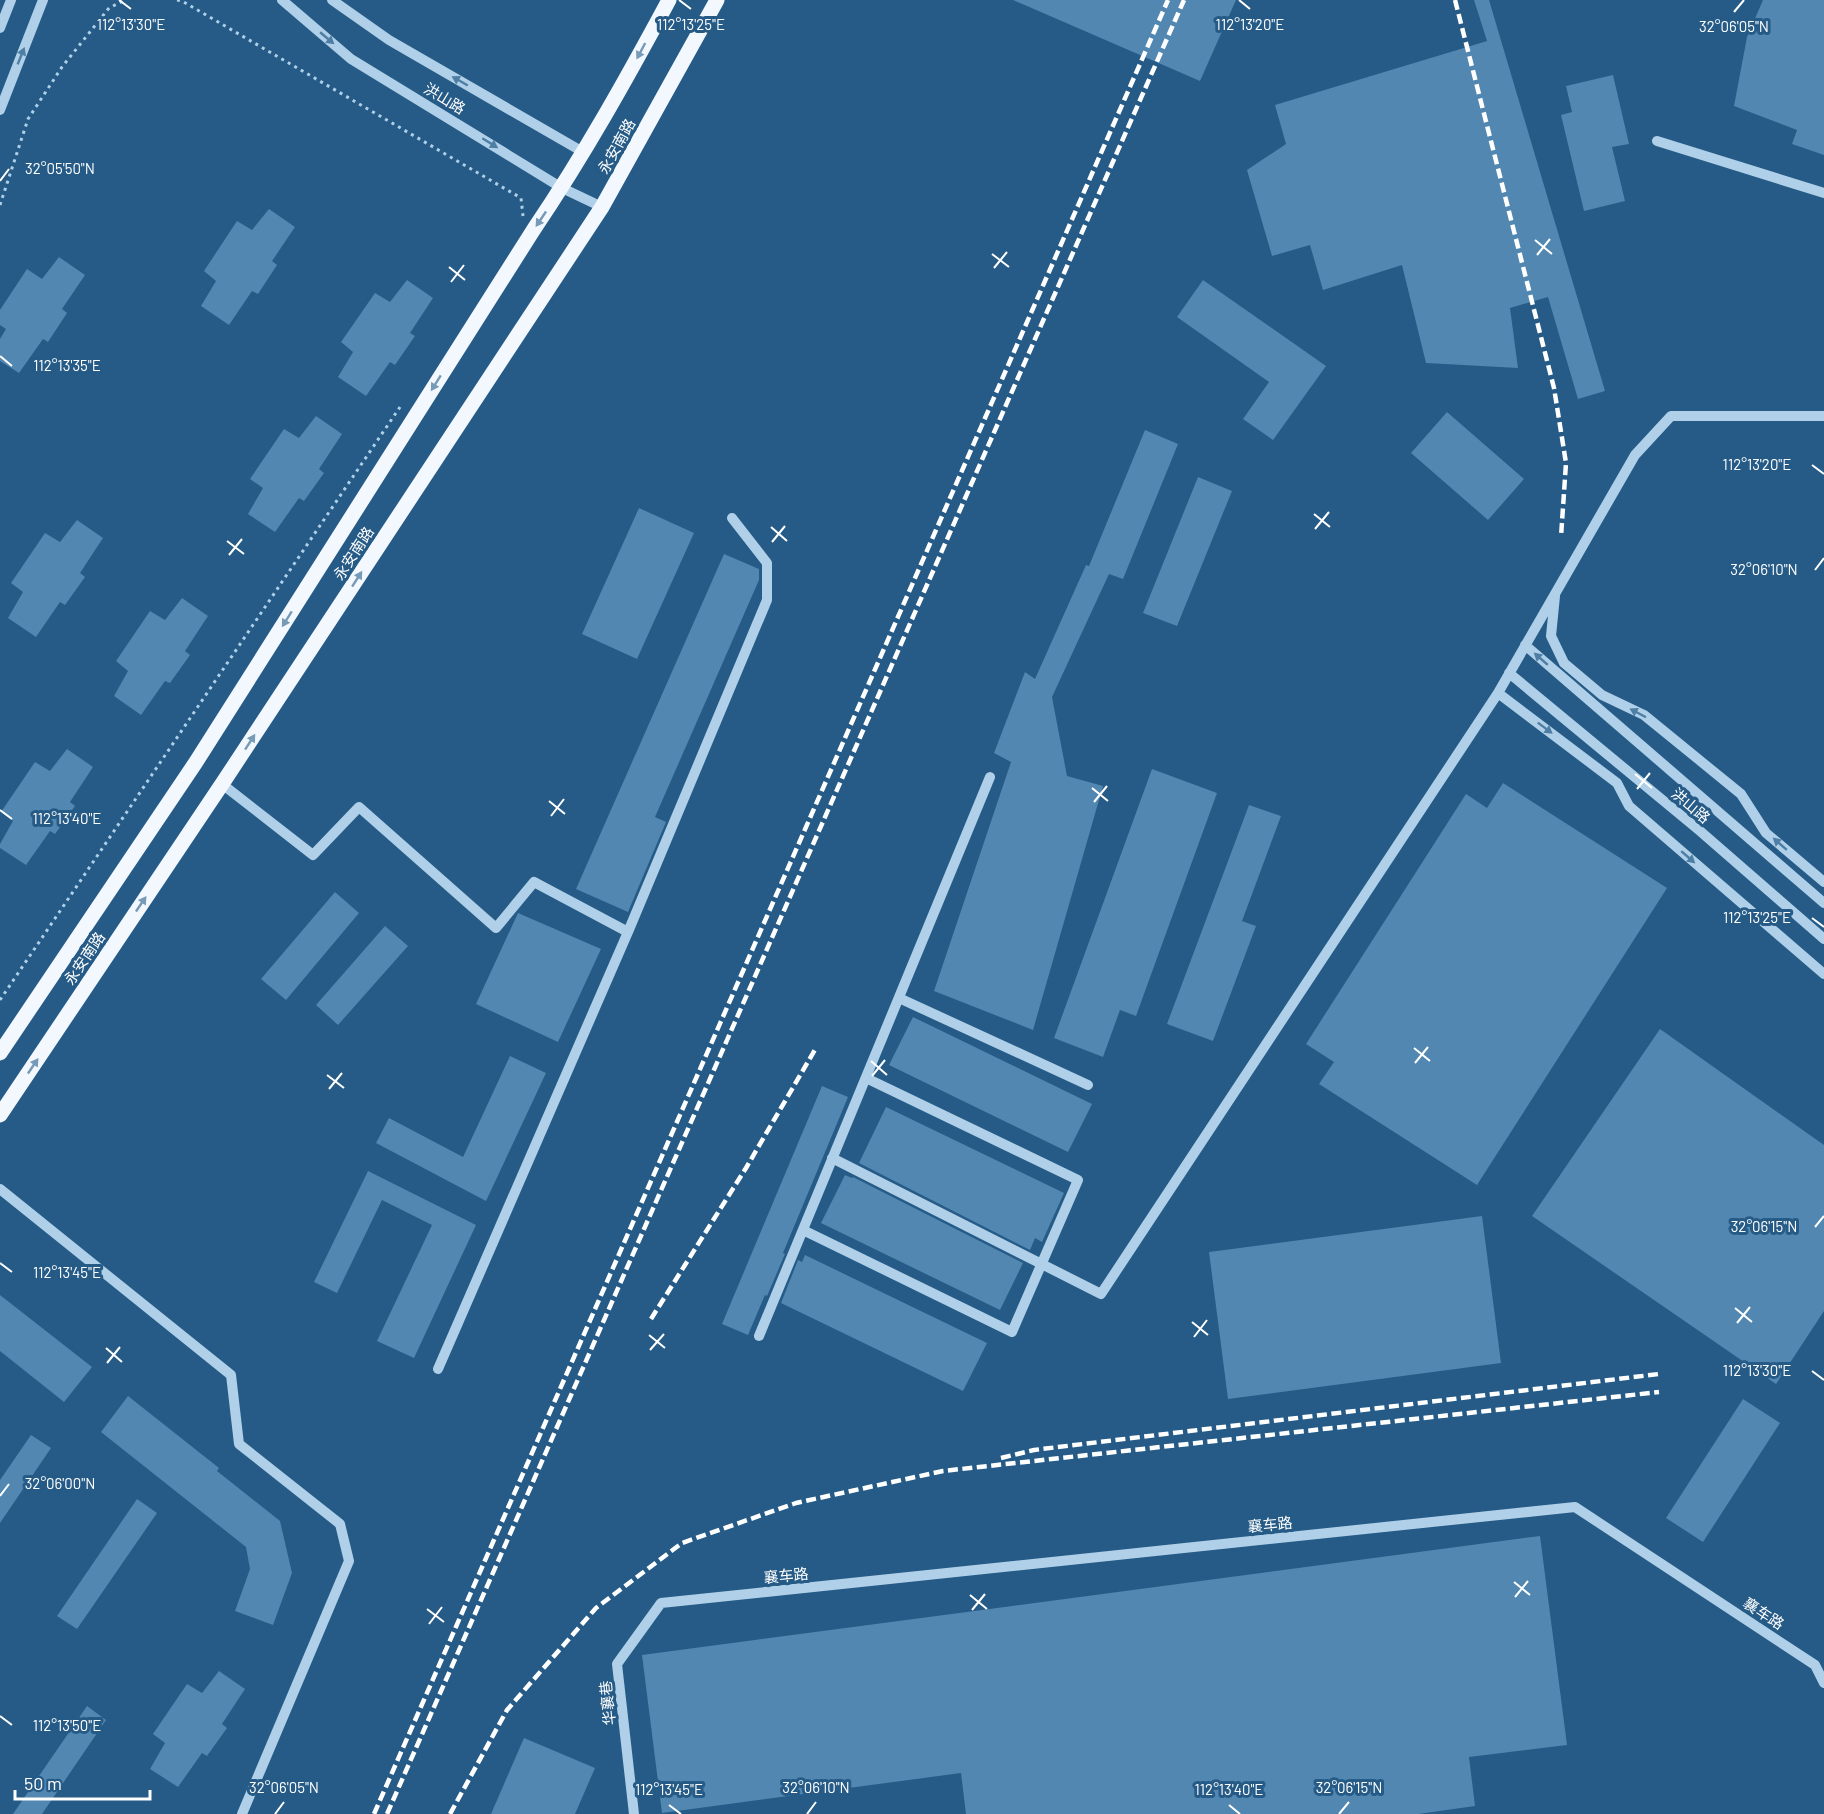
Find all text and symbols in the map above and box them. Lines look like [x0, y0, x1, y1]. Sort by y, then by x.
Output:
text: 112°13'30"E [97, 15, 165, 33]
text: 112°13'25"E [657, 15, 725, 33]
text: 112°13'20"E [1216, 15, 1284, 33]
text: 32°06'05"N [1699, 17, 1769, 35]
one-way arrow [319, 31, 334, 44]
one-way arrow [636, 43, 646, 60]
one-way arrow [17, 47, 27, 65]
one-way arrow [451, 76, 468, 86]
street label: 洪山路 [421, 79, 469, 117]
street label: 永安南路 [594, 115, 638, 177]
one-way arrow [482, 138, 498, 149]
text: 32°05'50"N [25, 159, 95, 177]
one-way arrow [535, 210, 547, 226]
text: 112°13'35"E [33, 356, 101, 374]
one-way arrow [431, 375, 442, 391]
text: 112°13'20"E [1723, 455, 1791, 473]
street label: 永安南路 [329, 523, 377, 583]
text: 32°06'10"N [1730, 560, 1798, 578]
one-way arrow [351, 572, 363, 588]
one-way arrow [281, 611, 292, 627]
one-way arrow [1534, 653, 1549, 666]
one-way arrow [1630, 708, 1647, 718]
one-way arrow [1536, 722, 1552, 734]
one-way arrow [244, 734, 255, 750]
street label: 洪山路 [1668, 784, 1714, 826]
text: 112°13'40"E [33, 809, 101, 827]
one-way arrow [1772, 838, 1788, 851]
one-way arrow [1680, 850, 1695, 863]
one-way arrow [135, 897, 147, 913]
text: 112°13'25"E [1723, 908, 1791, 926]
street label: 永安南路 [60, 928, 108, 988]
one-way arrow [27, 1058, 38, 1075]
text: 32°06'15"N [1731, 1217, 1797, 1235]
text: 112°13'45"E [33, 1263, 101, 1281]
text: 112°13'30"E [1723, 1361, 1791, 1379]
text: 32°06'00"N [25, 1474, 95, 1492]
street label: 襄车路 [1247, 1513, 1293, 1535]
street label: 襄车路 [763, 1564, 809, 1586]
street label: 襄车路 [1740, 1593, 1788, 1633]
street label: 华襄巷 [596, 1680, 618, 1726]
text: 112°13'50"E [33, 1716, 101, 1734]
scale bar [15, 1763, 150, 1801]
text: 50 m [24, 1772, 62, 1794]
text: 32°06'05"N [249, 1778, 319, 1796]
text: 32°06'10"N [782, 1778, 850, 1796]
text: 32°06'15"N [1316, 1778, 1382, 1796]
text: 112°13'45"E [635, 1780, 703, 1798]
text: 112°13'40"E [1195, 1780, 1263, 1798]

